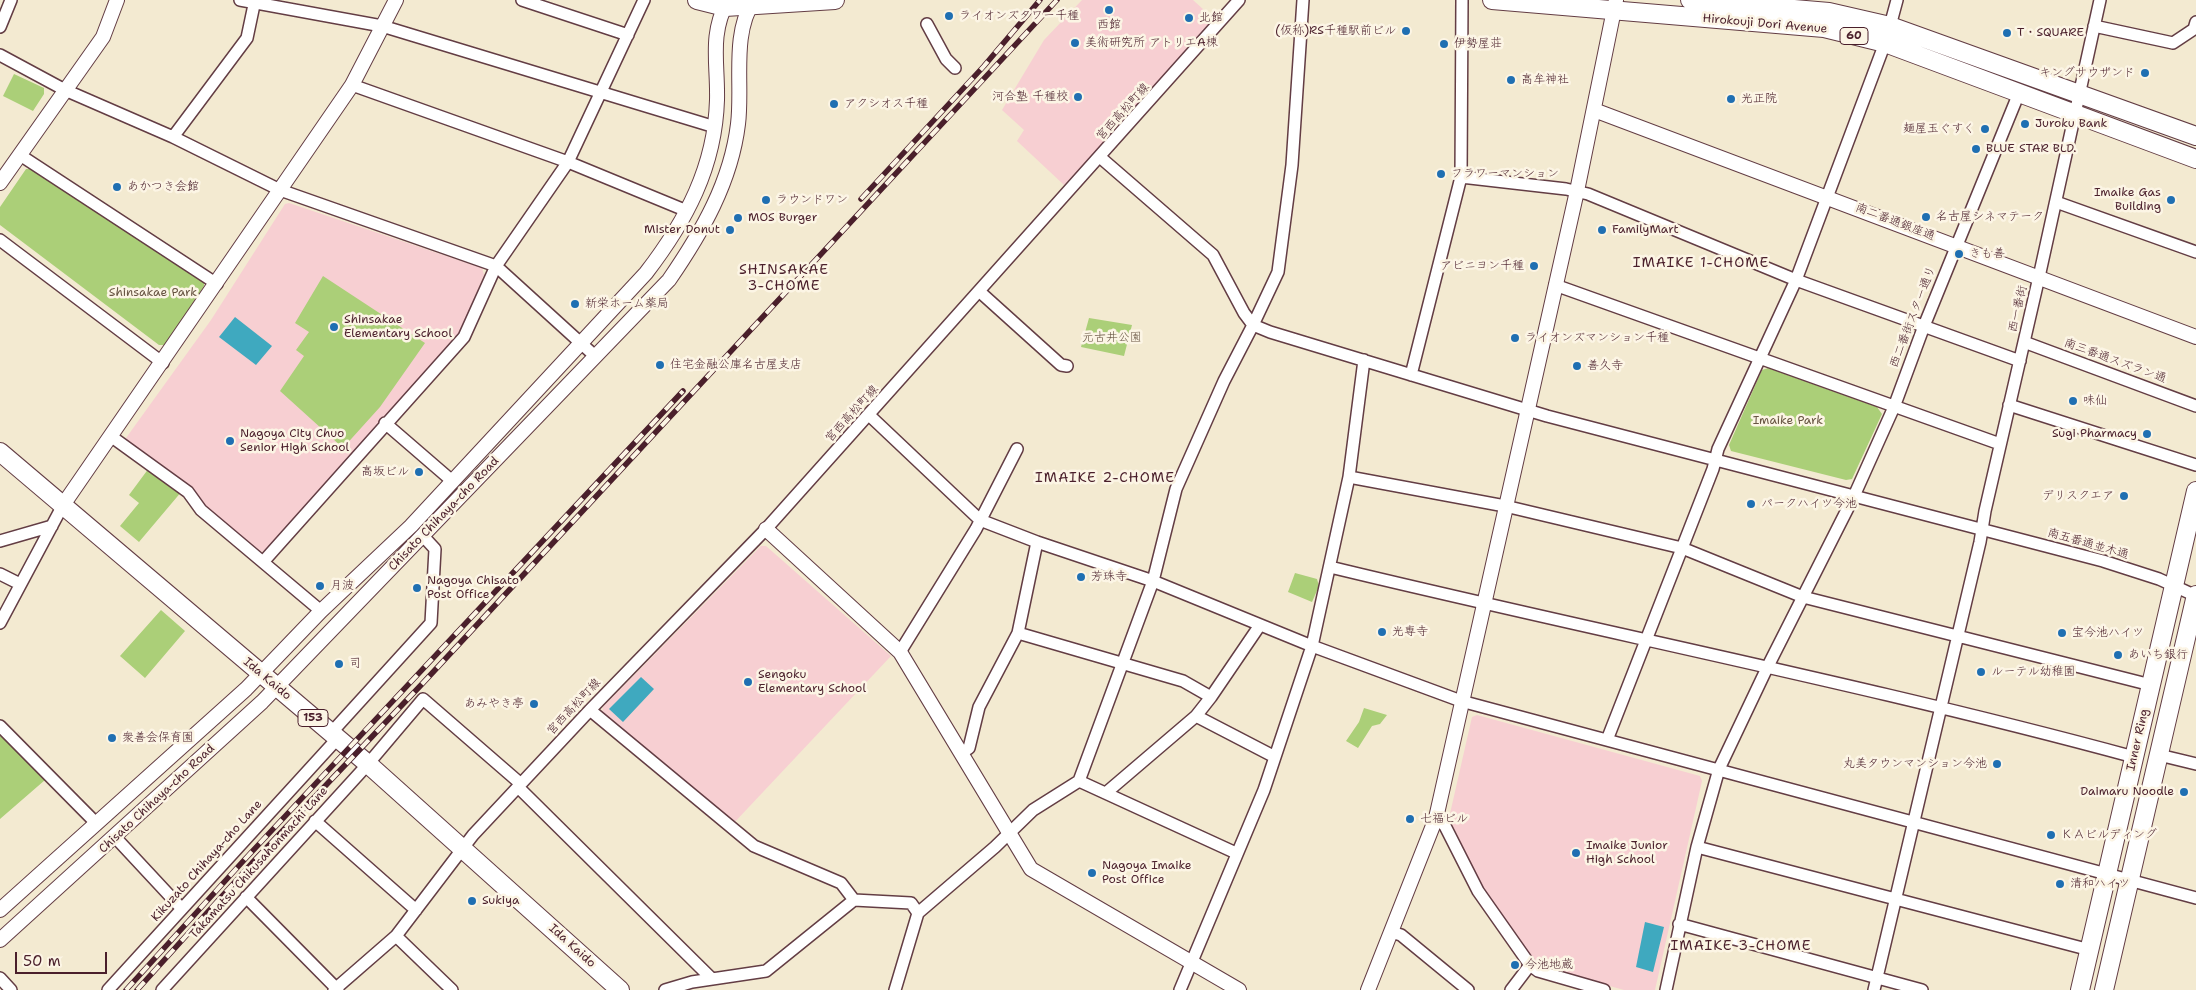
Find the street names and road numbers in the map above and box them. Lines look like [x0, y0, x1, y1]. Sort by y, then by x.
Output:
street label: Hirokouji Dori Avenue [1702, 11, 1828, 37]
road number: 60 [1840, 28, 1868, 44]
street label: 宮西高松町線 [1094, 80, 1152, 144]
street label: 南二番通銀座通 [1853, 200, 1937, 244]
street label: 西二番街スター通り [1887, 264, 1939, 370]
street label: 西一番街 [2006, 284, 2030, 334]
street label: 南三番通スズラン通 [2062, 336, 2168, 386]
street label: 宮西高松町線 [823, 382, 881, 446]
street label: Chisato Chihaya-cho Road [386, 454, 502, 574]
street label: 南五番通並木通 [2046, 526, 2130, 562]
street label: Ida Kaido [240, 655, 294, 703]
street label: 宮西高松町線 [544, 676, 604, 738]
street label: Inner Ring [2124, 708, 2152, 772]
road number: 153 [298, 710, 328, 726]
street label: Chisato Chihaya-cho Road [96, 742, 218, 856]
street label: Takamatsu Chikusahonmachi Lane [187, 784, 331, 942]
street label: Kikuzato Chihaya-cho Lane [149, 797, 265, 925]
street label: Ida Kaido [546, 921, 598, 971]

